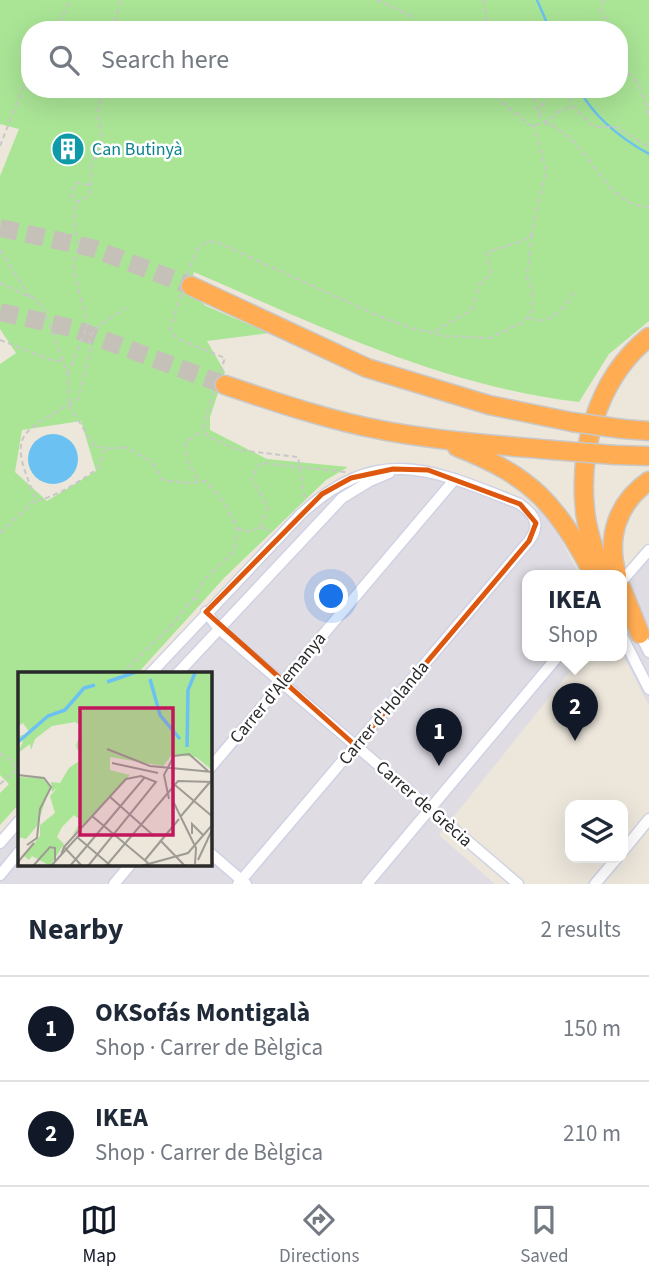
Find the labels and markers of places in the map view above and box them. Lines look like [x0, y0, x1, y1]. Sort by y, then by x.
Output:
building icon: Can Butinyà [49, 130, 87, 168]
place label: Can Butinyà [92, 137, 183, 162]
pin: 2 [552, 683, 598, 741]
pin: 1 [416, 708, 462, 766]

